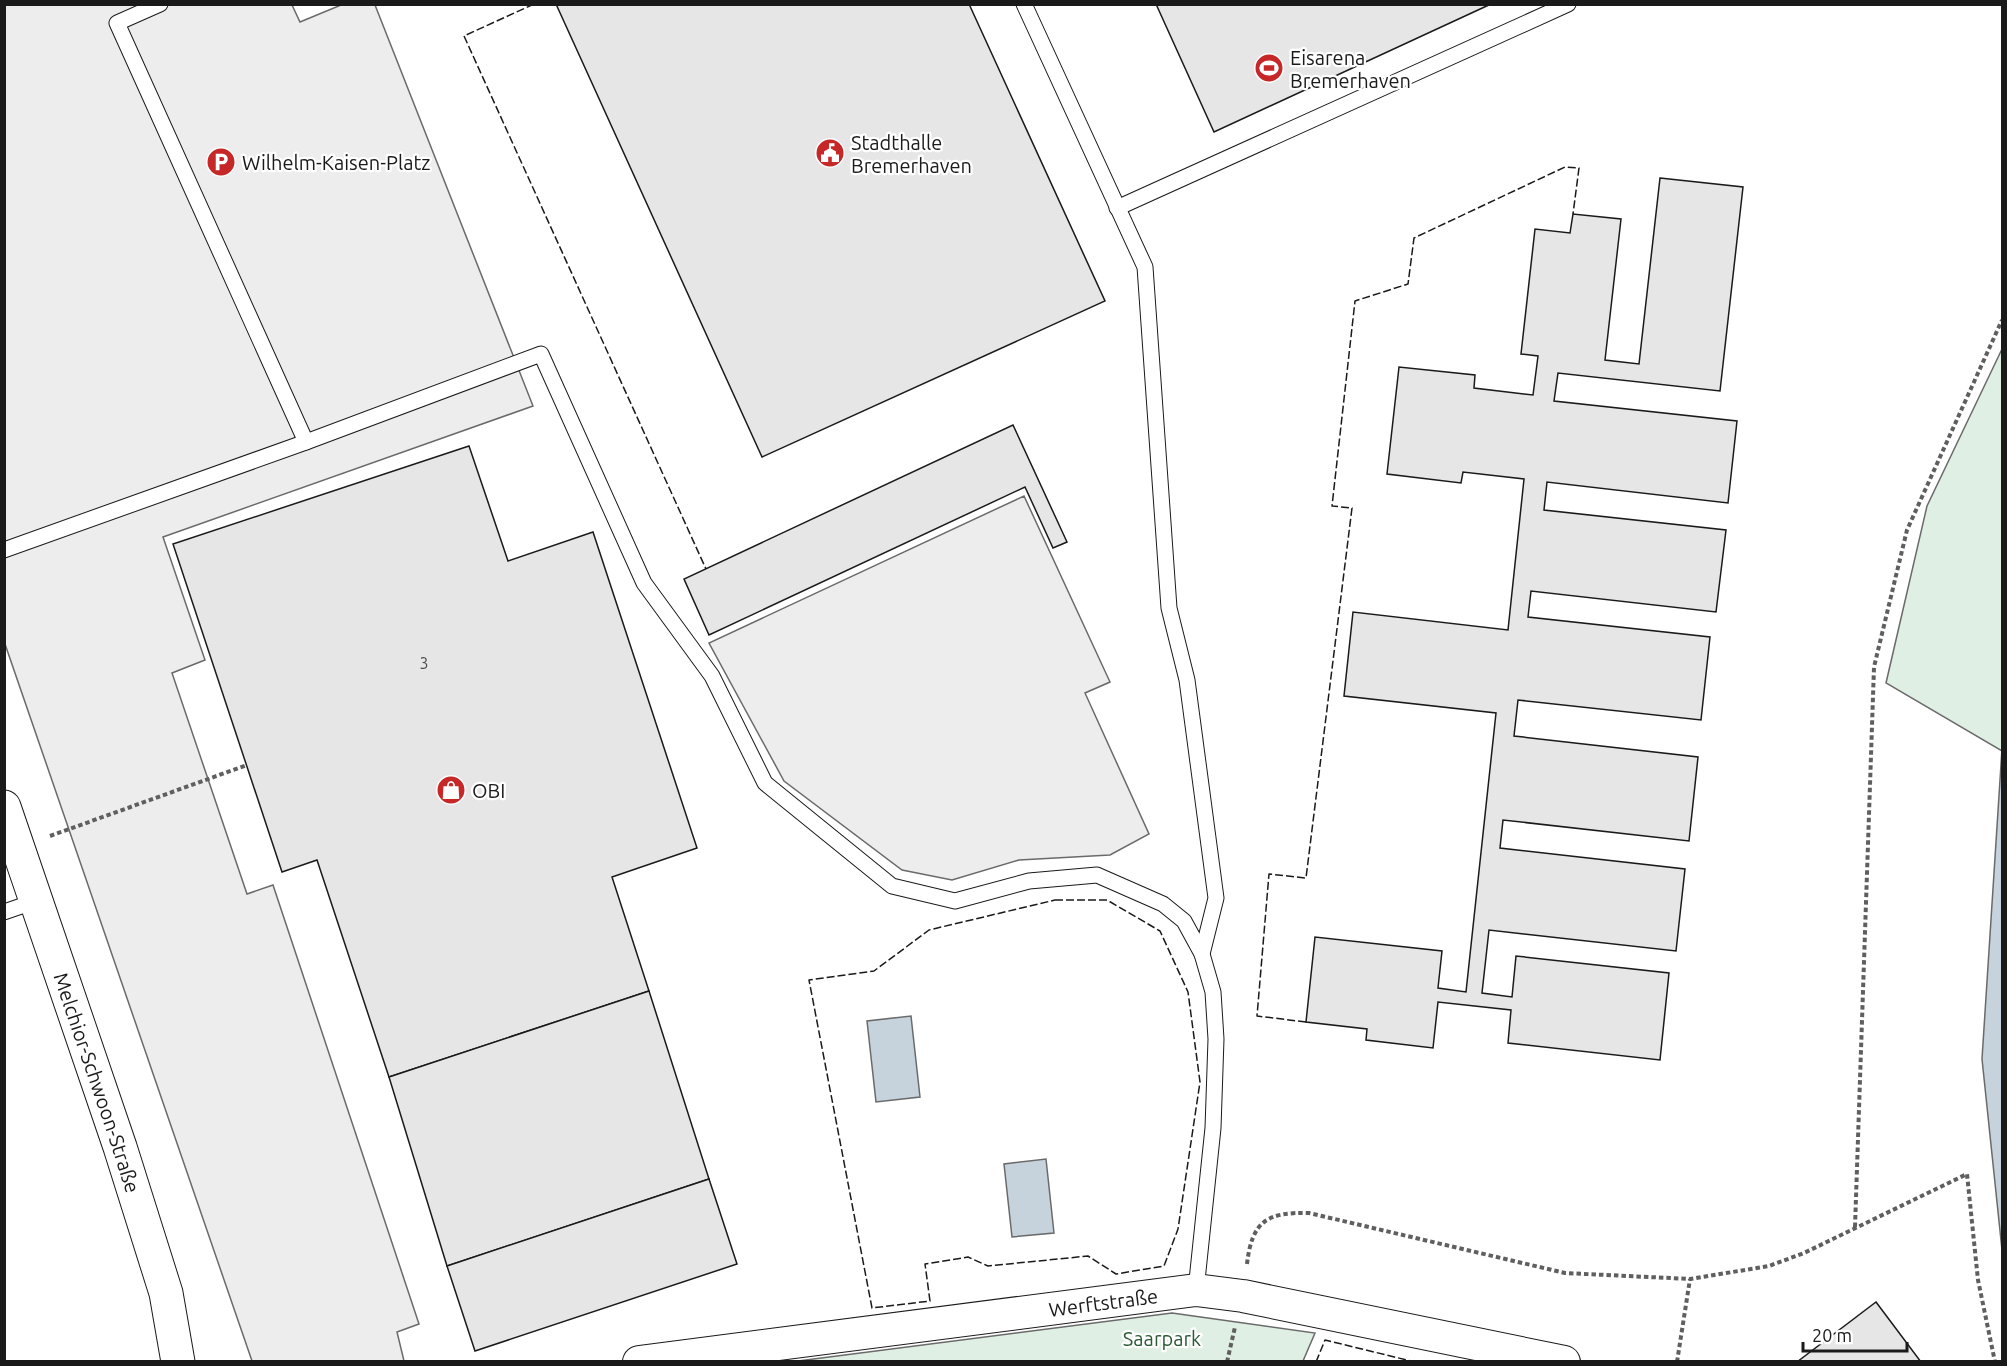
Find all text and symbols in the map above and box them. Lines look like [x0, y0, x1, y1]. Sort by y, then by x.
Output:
place label: Eisarena Bremerhaven [1290, 46, 1411, 92]
sports icon: Eisarena Bremerhaven [1253, 52, 1285, 84]
place label: Stadthalle Bremerhaven [851, 131, 972, 177]
public building icon: Stadthalle Bremerhaven [814, 137, 846, 169]
parking icon: Wilhelm-Kaisen-Platz [205, 146, 237, 178]
place label: Wilhelm-Kaisen-Platz [242, 151, 431, 174]
house number: 3 [419, 654, 429, 672]
shop icon: OBI [435, 774, 467, 806]
place label: OBI [472, 779, 505, 802]
street label: Melchior-Schwoon-Straße [50, 970, 145, 1195]
street label: Werftstraße [1047, 1284, 1159, 1320]
scale bar [1803, 1315, 1906, 1353]
text: 20 m [1812, 1325, 1852, 1345]
park label: Saarpark [1123, 1327, 1201, 1350]

